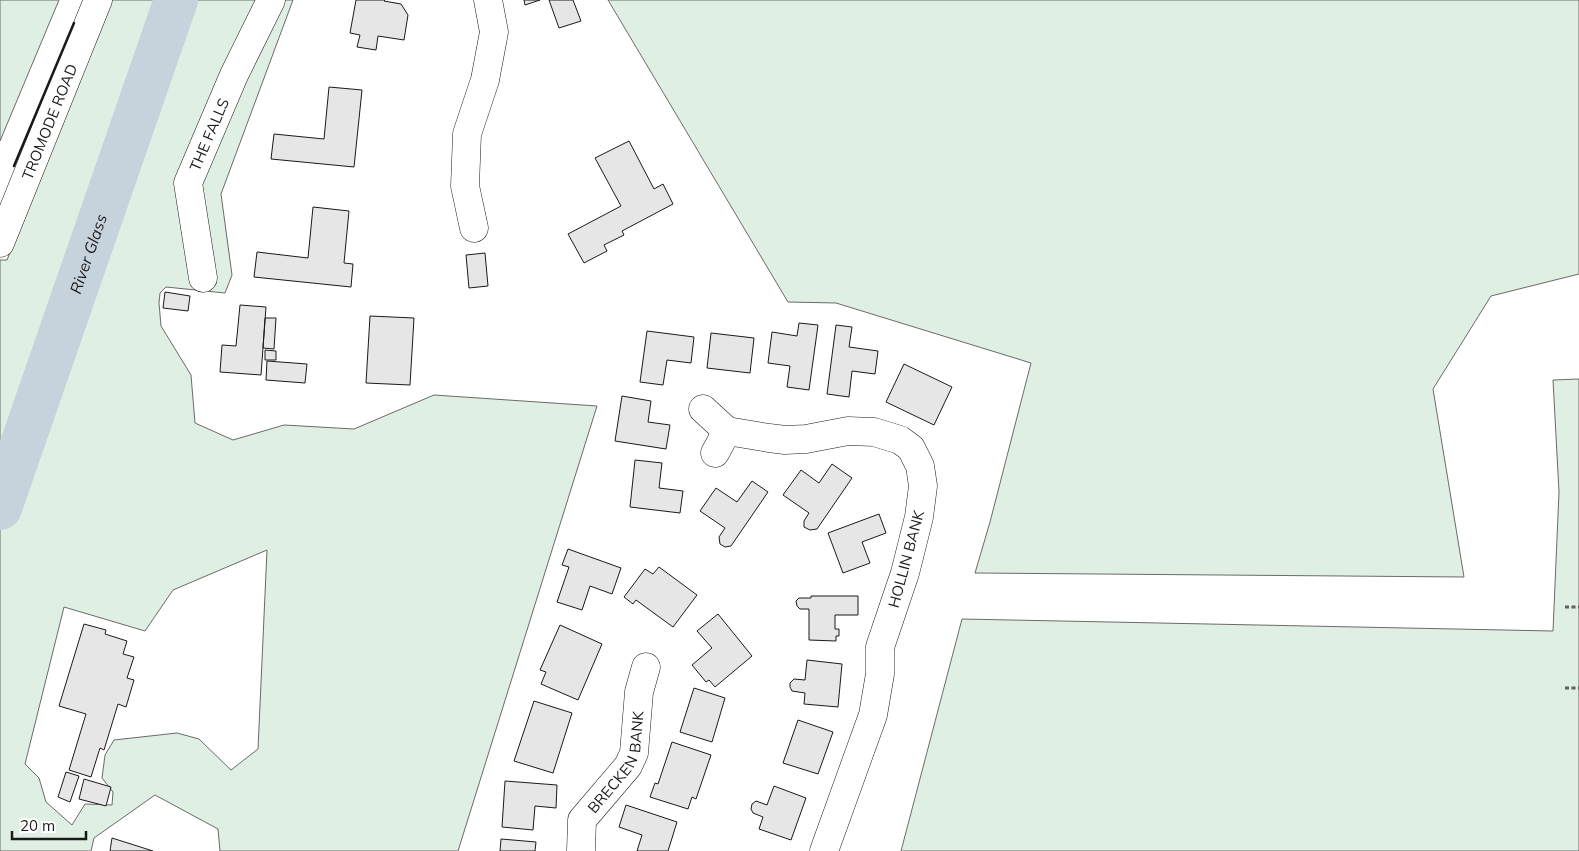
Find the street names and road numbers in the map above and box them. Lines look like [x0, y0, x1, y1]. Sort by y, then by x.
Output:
street label: TROMODE ROAD [17, 61, 81, 182]
street label: THE FALLS [185, 95, 233, 174]
street label: HOLLIN BANK [884, 508, 928, 610]
street label: BRECKEN BANK [583, 710, 647, 817]

